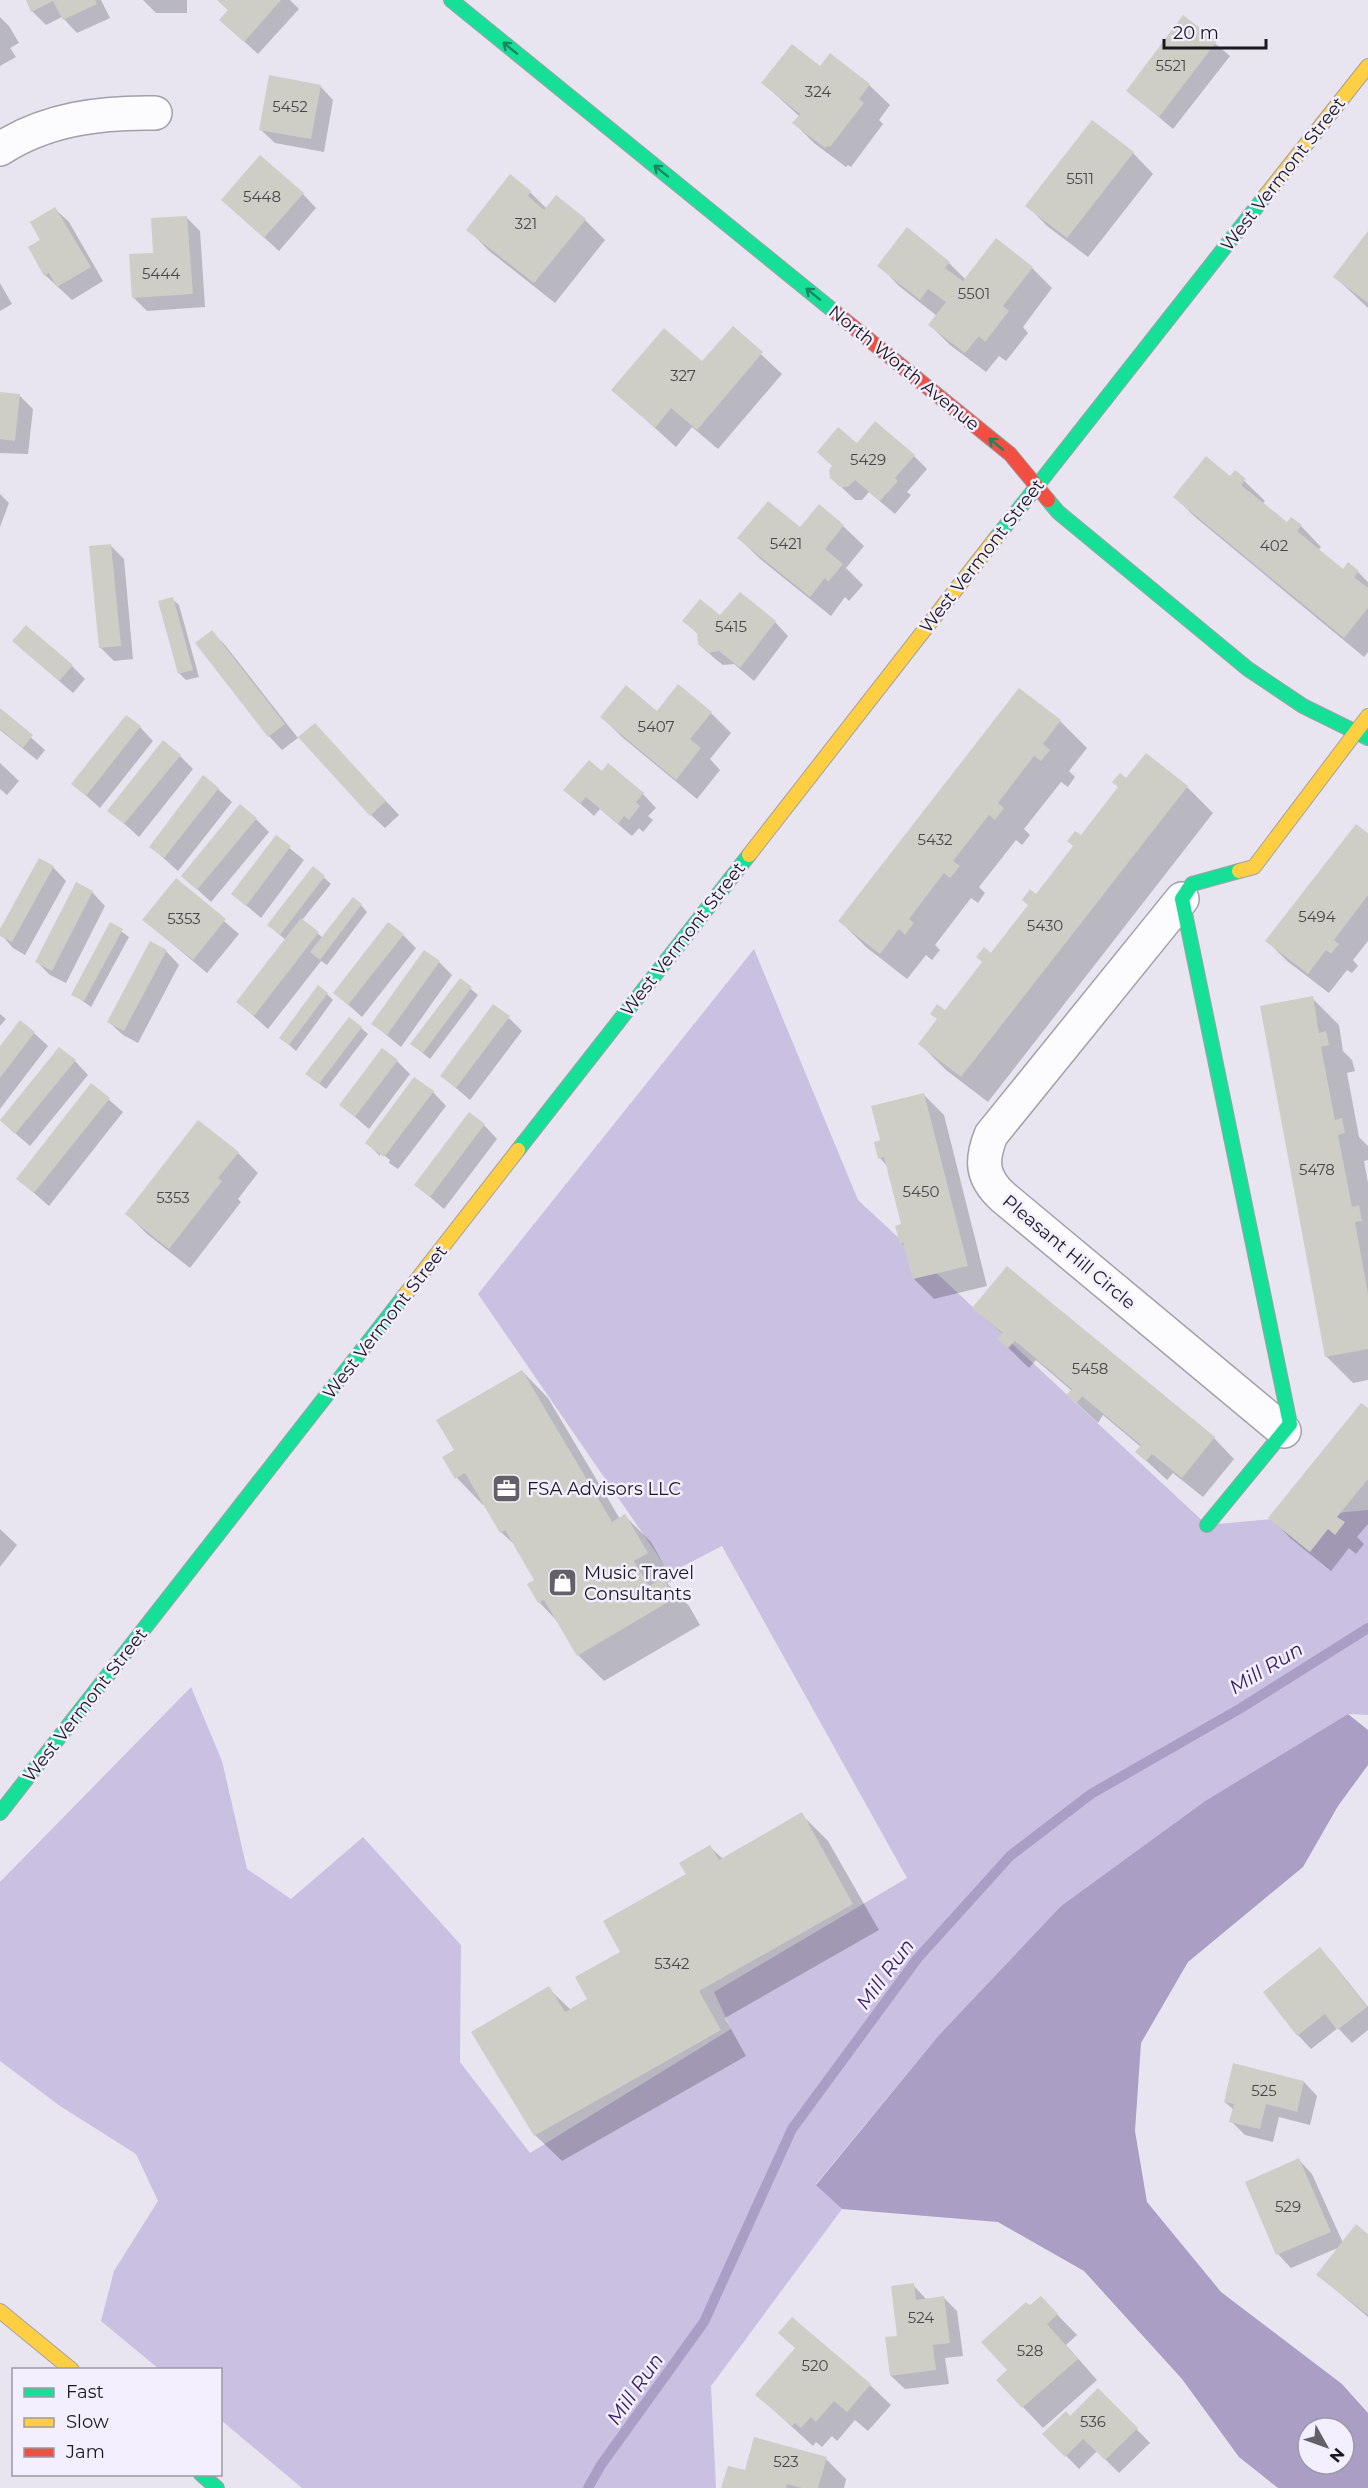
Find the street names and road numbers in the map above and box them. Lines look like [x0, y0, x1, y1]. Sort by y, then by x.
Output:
street label: West Vermont Street [1216, 93, 1350, 255]
street label: North Worth Avenue [824, 300, 984, 436]
street label: West Vermont Street [915, 475, 1049, 637]
street label: West Vermont Street [616, 858, 750, 1020]
street label: Pleasant Hill Circle [998, 1190, 1140, 1314]
street label: West Vermont Street [318, 1241, 452, 1403]
street label: West Vermont Street [18, 1624, 152, 1786]

